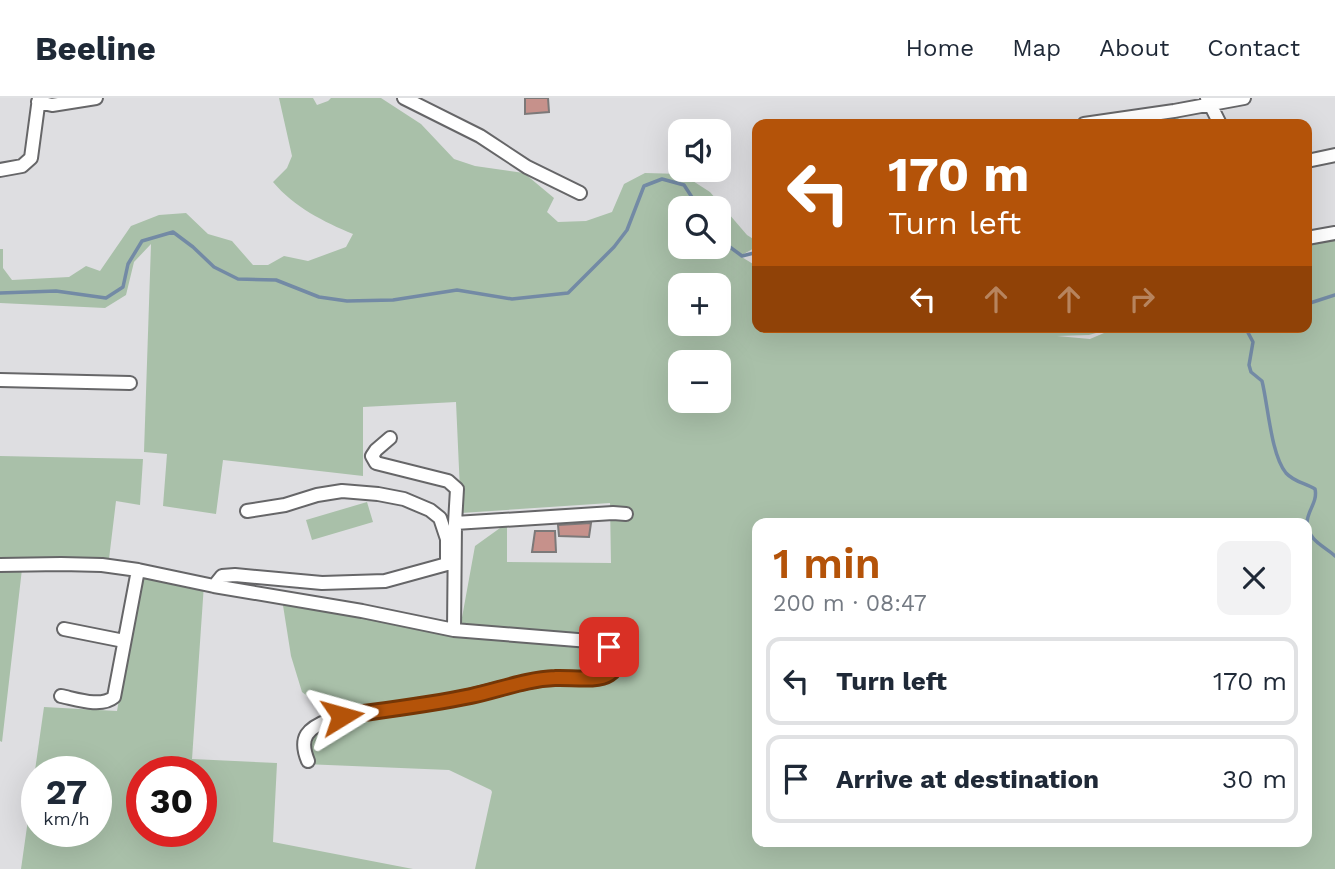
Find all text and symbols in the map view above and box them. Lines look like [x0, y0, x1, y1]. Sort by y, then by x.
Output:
text: Beeline [35, 29, 156, 68]
text: Home [906, 34, 974, 62]
text: Map [1012, 34, 1061, 62]
text: About [1099, 34, 1169, 62]
text: Contact [1207, 34, 1300, 62]
map controls [668, 119, 731, 413]
button: sound [668, 119, 731, 182]
text: 170 m [888, 145, 1029, 203]
icon: left [773, 147, 864, 238]
button: search [668, 196, 731, 259]
text: Turn left [888, 204, 1021, 242]
button: + [668, 273, 731, 336]
icon: left [904, 280, 942, 318]
icon: ahead [977, 280, 1015, 318]
icon: ahead [1050, 280, 1088, 318]
icon: right [1123, 280, 1161, 318]
button: − [668, 350, 731, 413]
text: 1 min [773, 539, 881, 588]
button: close [1217, 541, 1291, 615]
text: 200 m · 08:47 [773, 590, 927, 617]
pin [579, 617, 639, 677]
icon: arrive [590, 628, 628, 666]
icon: left [777, 662, 815, 700]
text: Turn left [836, 666, 947, 696]
text: 170 m [1213, 666, 1287, 696]
position arrow [305, 679, 379, 753]
speed limit sign: 30 [126, 756, 217, 847]
icon: arrive [777, 760, 815, 798]
text: Arrive at destination [836, 764, 1099, 794]
text: 30 m [1222, 764, 1287, 794]
text: 27 [46, 771, 87, 813]
text: km/h [43, 808, 90, 829]

